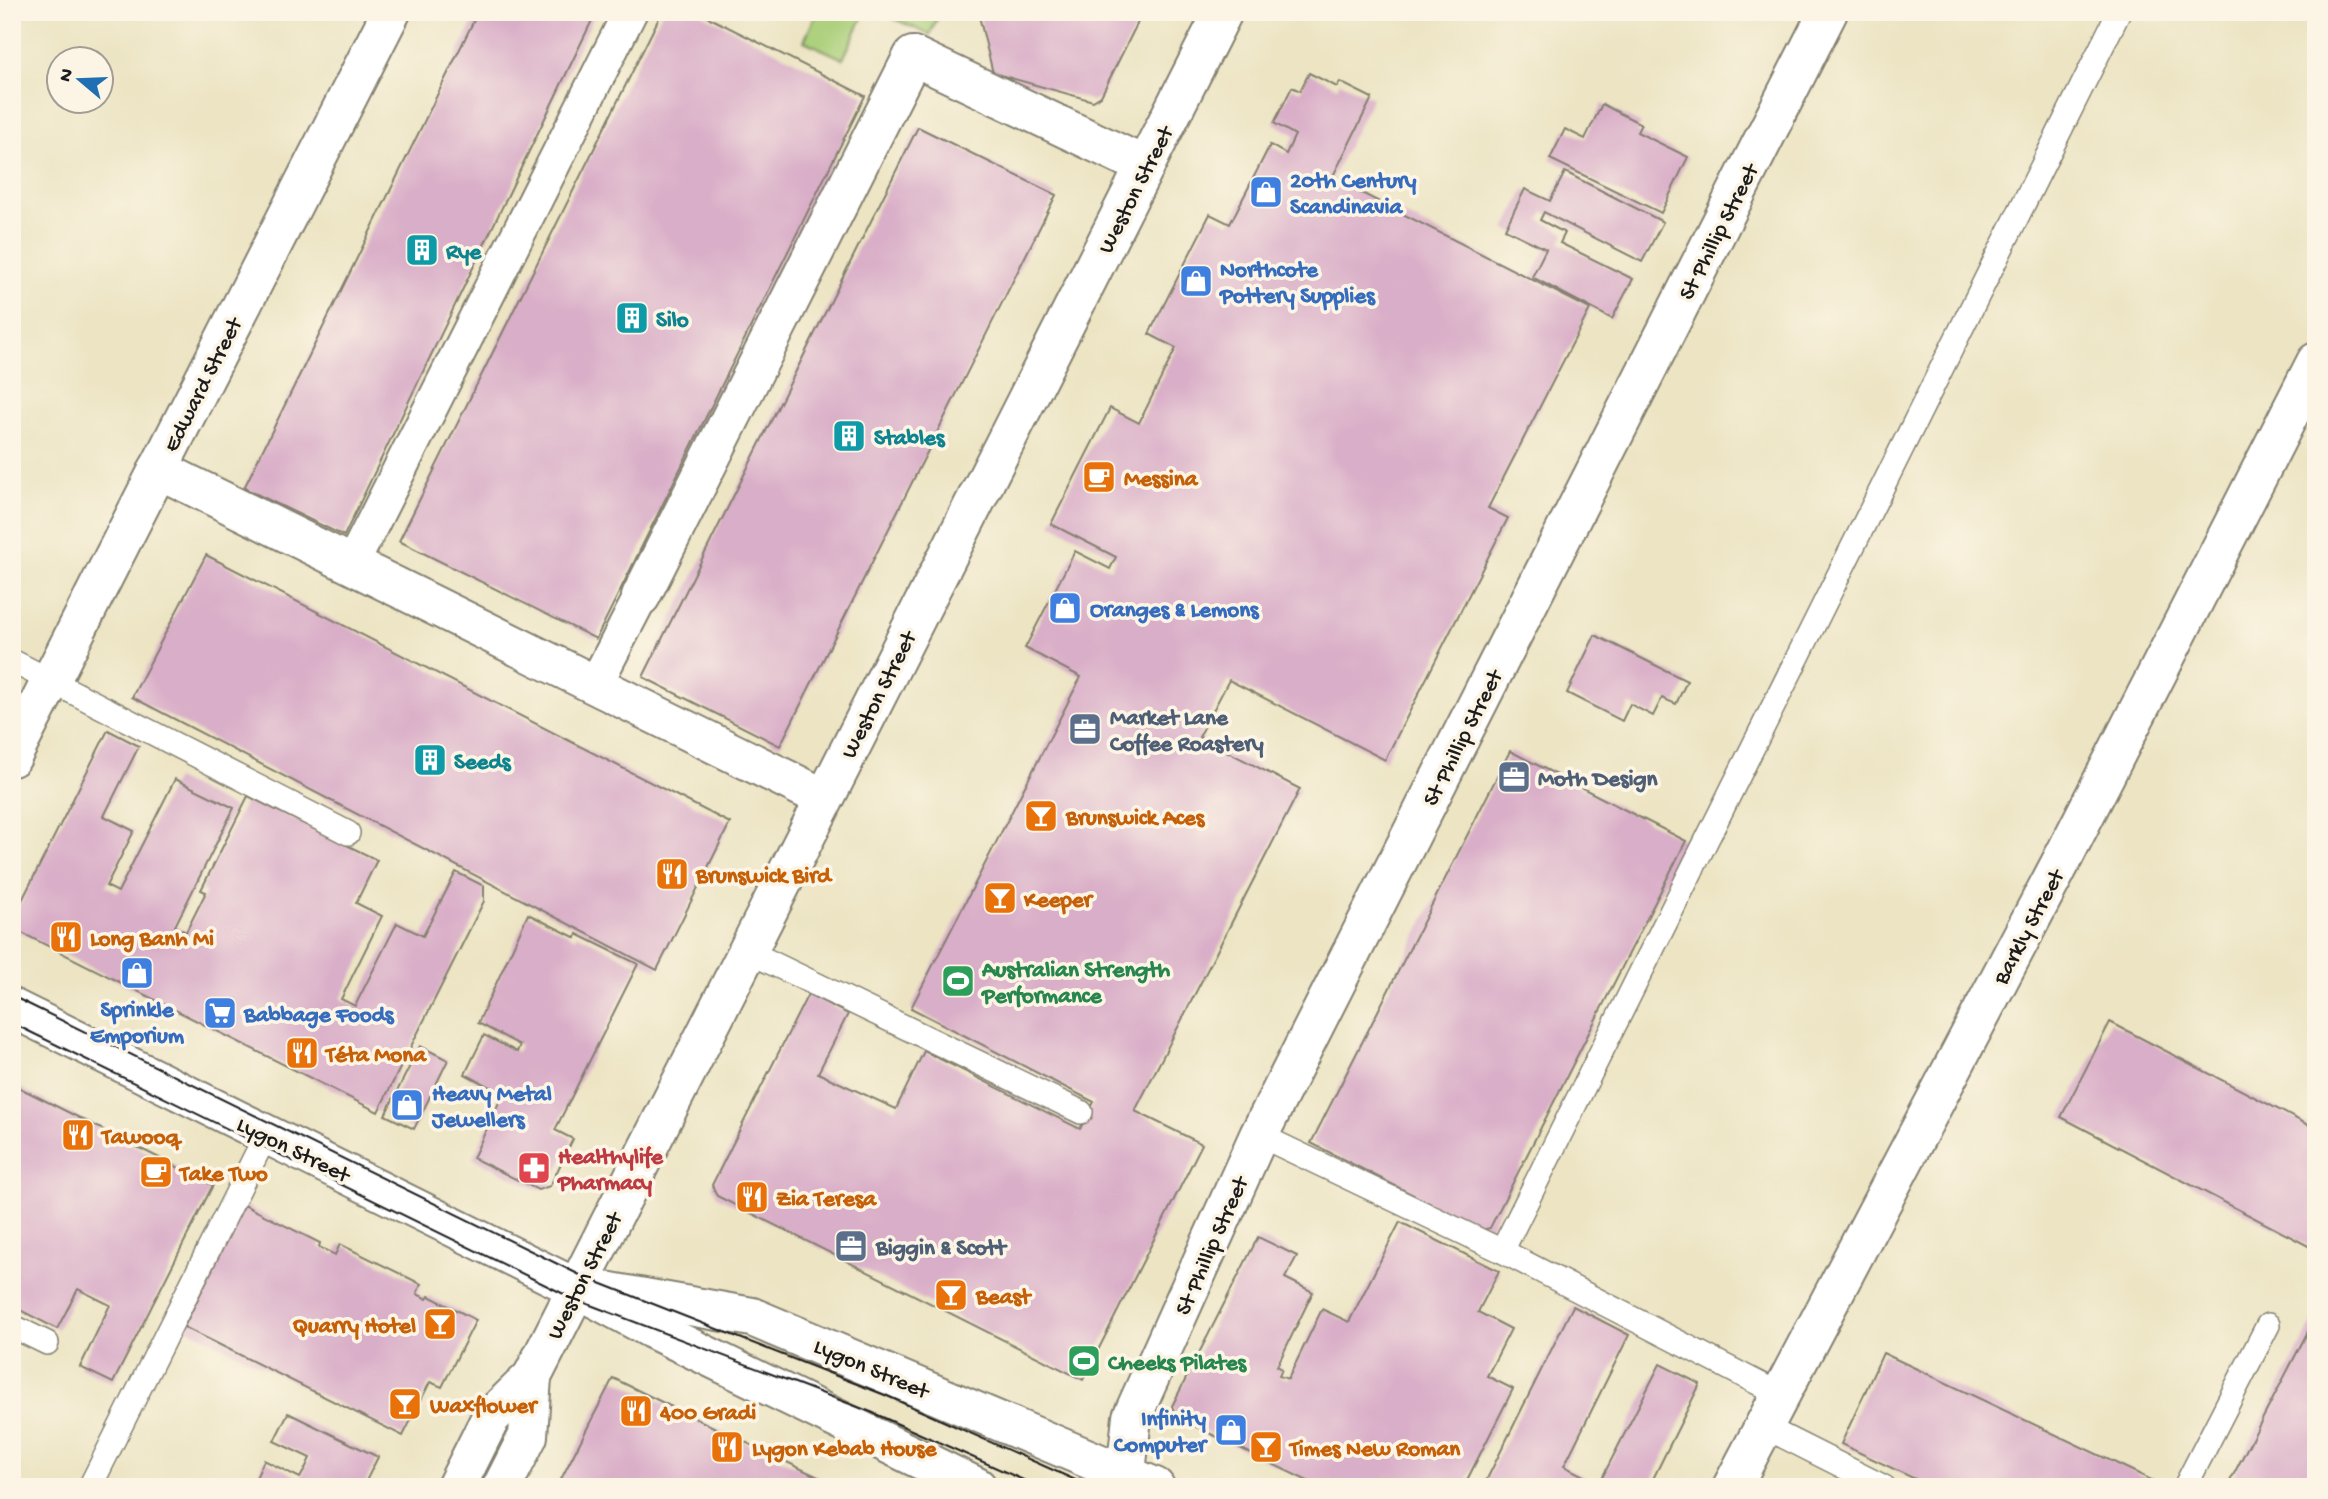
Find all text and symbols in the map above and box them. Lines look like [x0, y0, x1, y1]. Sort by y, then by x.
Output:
north arrow [46, 46, 116, 116]
text: N [54, 66, 80, 85]
street label: Weston Street [1094, 121, 1181, 259]
street label: St Phillip Street [1674, 159, 1767, 305]
place label: 20th Century Scandinavia [1290, 169, 1417, 222]
shop icon: 20th Century Scandinavia [1247, 173, 1285, 211]
building icon: Rye [403, 231, 441, 269]
place label: Rye [445, 240, 482, 267]
place label: Northcote Pottery Supplies [1218, 258, 1376, 311]
shop icon: Northcote Pottery Supplies [1177, 262, 1215, 300]
building icon: Silo [613, 299, 651, 337]
place label: Silo [656, 308, 689, 335]
street label: Edward Street [159, 313, 250, 457]
building icon: Stables [830, 417, 868, 455]
place label: Stables [874, 426, 946, 453]
cafe icon: Messina [1080, 458, 1118, 496]
place label: Messina [1124, 467, 1199, 494]
shop icon: Oranges & Lemons [1046, 589, 1084, 627]
place label: Oranges & Lemons [1090, 598, 1260, 625]
street label: Weston Street [837, 626, 924, 764]
street label: St Phillip Street [1418, 665, 1511, 811]
place label: Market Lane Coffee Roastery [1110, 706, 1264, 759]
office icon: Market Lane Coffee Roastery [1066, 710, 1104, 748]
building icon: Seeds [411, 741, 449, 779]
place label: Seeds [454, 750, 512, 777]
office icon: Moth Design [1495, 758, 1533, 796]
place label: Moth Design [1538, 767, 1658, 794]
bar icon: Brunswick Aces [1022, 797, 1060, 835]
place label: Brunswick Aces [1065, 806, 1206, 833]
restaurant icon: Brunswick Bird [653, 855, 691, 893]
place label: Brunswick Bird [695, 864, 833, 891]
street label: Barkly Street [1988, 864, 2072, 991]
bar icon: Keeper [981, 879, 1019, 917]
place label: Keeper [1023, 888, 1095, 915]
restaurant icon: Long Banh Mi [47, 918, 85, 956]
place label: Long Banh Mi [90, 927, 214, 954]
shop icon: Sprinkle Emporium [118, 954, 156, 992]
place label: Australian Strength Performance [980, 958, 1171, 1011]
sports icon: Australian Strength Performance [939, 962, 977, 1000]
supermarket icon: Babbage Foods [201, 994, 239, 1032]
place label: Sprinkle Emporium [90, 998, 185, 1051]
place label: Babbage Foods [243, 1003, 395, 1030]
restaurant icon: Téta Mona [283, 1034, 321, 1072]
place label: Téta Mona [324, 1043, 427, 1070]
place label: Heavy Metal Jewellers [431, 1082, 552, 1135]
shop icon: Heavy Metal Jewellers [388, 1086, 426, 1124]
street label: Lygon Street [232, 1112, 355, 1191]
restaurant icon: Tawooq [59, 1116, 97, 1154]
place label: Tawooq [100, 1125, 183, 1152]
place label: Healthylife Pharmacy [556, 1145, 664, 1198]
pharmacy icon: Healthylife Pharmacy [515, 1149, 553, 1187]
cafe icon: Take Two [137, 1153, 175, 1191]
place label: Take Two [178, 1162, 268, 1189]
street label: St Phillip Street [1171, 1172, 1256, 1320]
restaurant icon: Zia Teresa [733, 1178, 771, 1216]
place label: Zia Teresa [776, 1187, 877, 1214]
street label: Weston Street [543, 1207, 630, 1345]
office icon: Biggin & Scott [832, 1227, 870, 1265]
place label: Biggin & Scott [875, 1236, 1008, 1263]
bar icon: Beast [932, 1276, 970, 1314]
place label: Beast [975, 1285, 1033, 1312]
bar icon: Quarry Hotel [421, 1305, 459, 1343]
place label: Quarry Hotel [293, 1314, 416, 1341]
street label: Lygon Street [809, 1334, 934, 1407]
sports icon: Cheeks Pilates [1065, 1342, 1103, 1380]
place label: Cheeks Pilates [1108, 1351, 1247, 1378]
bar icon: Waxflower [386, 1385, 424, 1423]
restaurant icon: 400 Gradi [617, 1392, 655, 1430]
place label: Waxflower [429, 1394, 539, 1421]
place label: 400 Gradi [659, 1401, 756, 1428]
place label: Infinity Computer [1114, 1407, 1209, 1460]
shop icon: Infinity Computer [1212, 1411, 1250, 1449]
restaurant icon: Lygon Kebab House [708, 1428, 746, 1466]
bar icon: Times New Roman [1247, 1428, 1285, 1466]
place label: Lygon Kebab House [752, 1437, 938, 1464]
place label: Times New Roman [1288, 1437, 1461, 1464]

